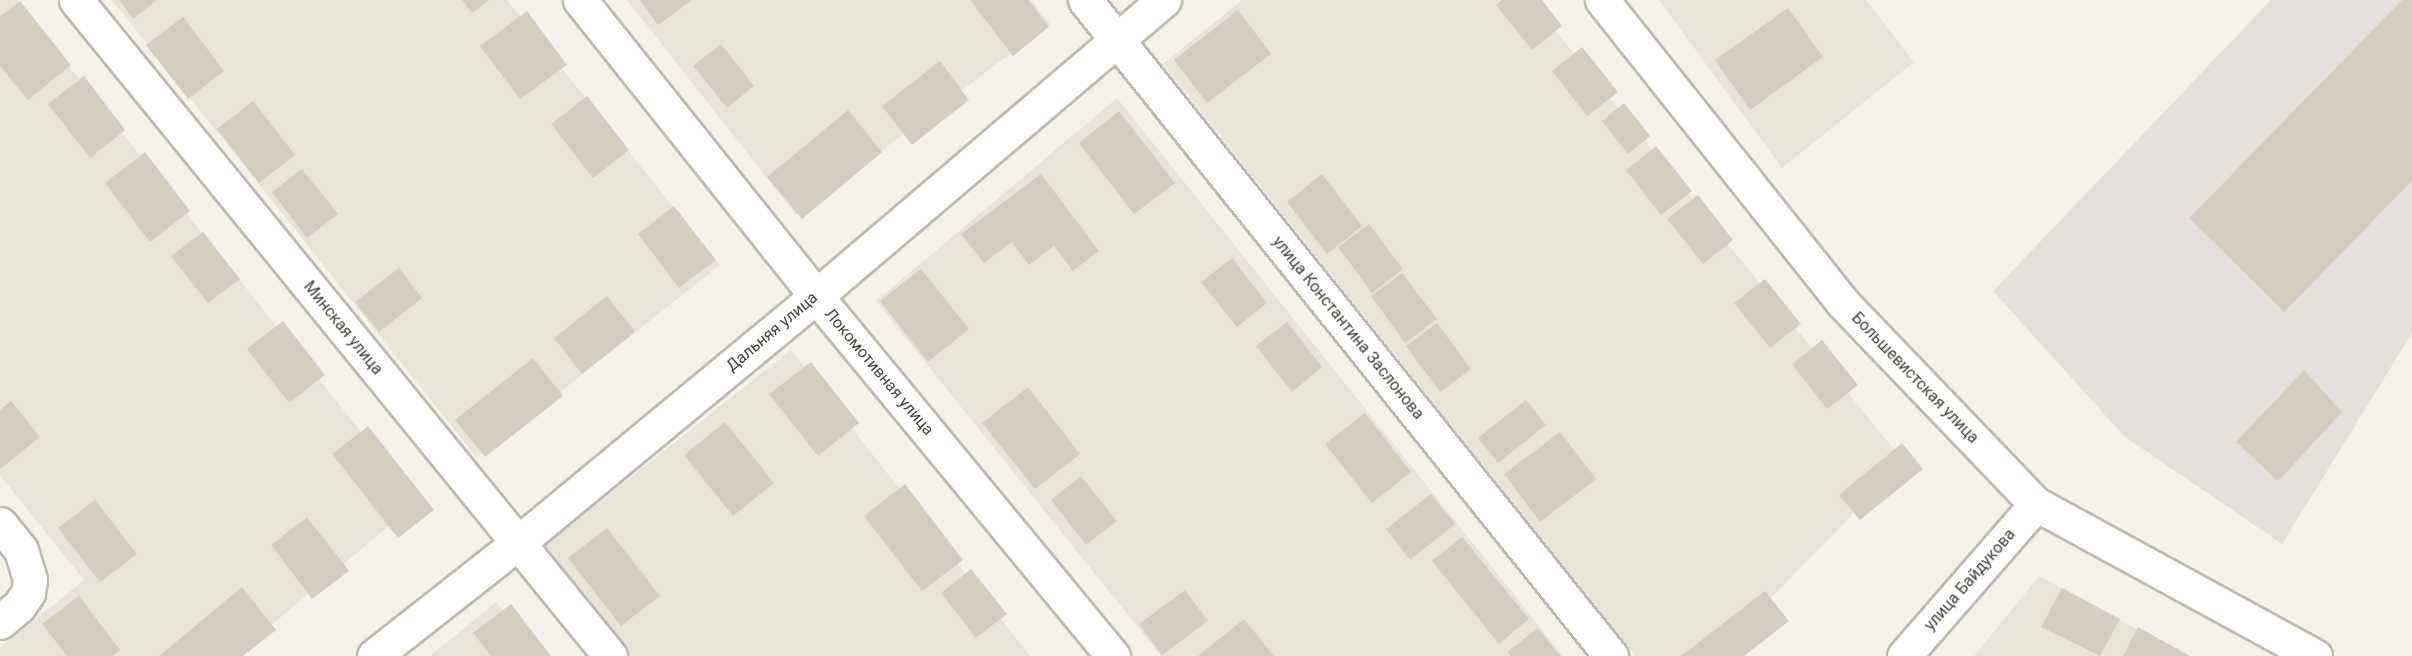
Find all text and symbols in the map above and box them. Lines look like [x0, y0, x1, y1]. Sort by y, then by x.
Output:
street label: улица Константина Заслонова [1268, 233, 1428, 423]
street label: Минская улица [299, 277, 387, 379]
street label: Дальняя улица [722, 288, 822, 376]
street label: Локомотивная улица [820, 305, 938, 439]
street label: Большевистская улица [1847, 309, 1983, 447]
street label: улица Байдукова [1921, 525, 2019, 635]

